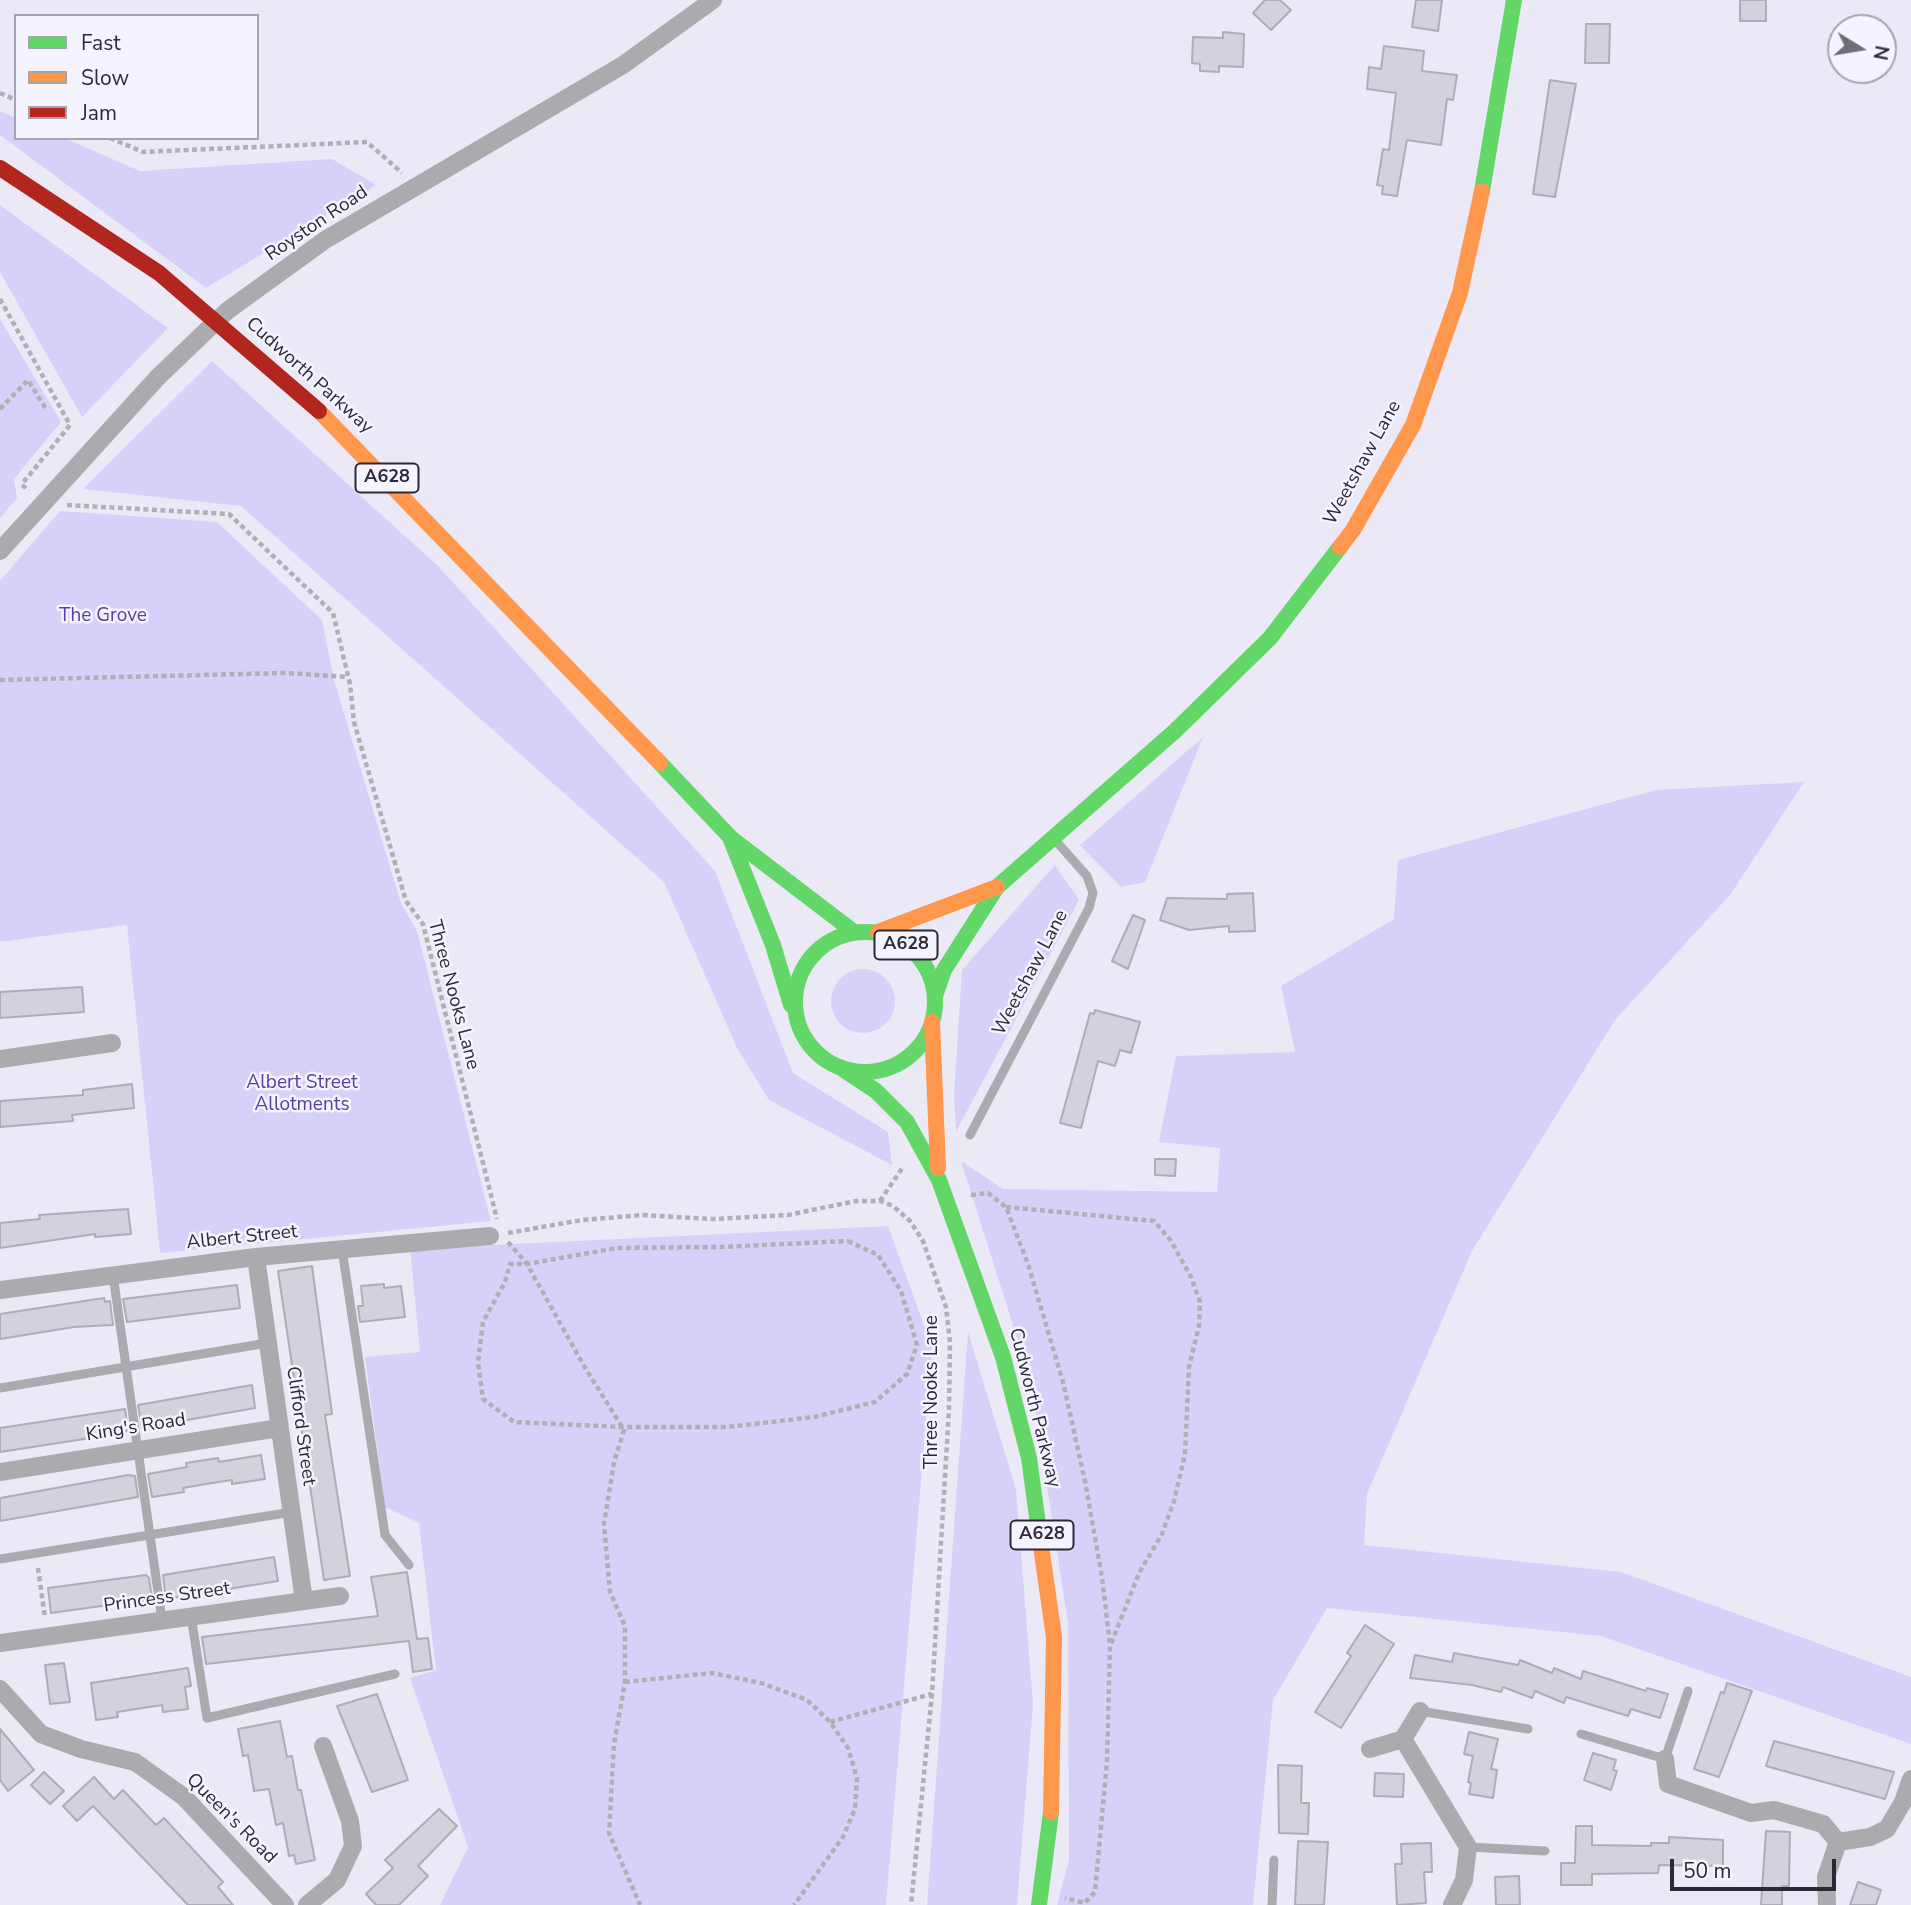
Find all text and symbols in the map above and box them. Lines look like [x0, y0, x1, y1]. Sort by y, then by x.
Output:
legend [14, 14, 259, 140]
north arrow [1827, 14, 1897, 84]
text: Fast [81, 29, 121, 57]
text: N [1867, 43, 1895, 62]
text: Slow [81, 64, 129, 92]
text: Jam [81, 99, 117, 127]
street label: Royston Road [261, 181, 373, 267]
street label: Cudworth Parkway [241, 313, 377, 439]
street label: Weetshaw Lane [1319, 397, 1407, 529]
road number: A628 [356, 464, 418, 492]
park label: The Grove [59, 605, 147, 627]
street label: Weetshaw Lane [988, 906, 1074, 1040]
street label: Three Nooks Lane [422, 918, 484, 1072]
road number: A628 [874, 930, 937, 960]
park label: Albert Street Allotments [246, 1072, 358, 1116]
street label: Albert Street [185, 1221, 299, 1255]
street label: Three Nooks Lane [921, 1315, 943, 1469]
street label: Cudworth Parkway [1003, 1326, 1065, 1490]
street label: Clifford Street [280, 1365, 320, 1487]
street label: King's Road [85, 1409, 187, 1447]
road number: A628 [1010, 1520, 1074, 1550]
street label: Princess Street [102, 1578, 232, 1618]
street label: Queen's Road [181, 1769, 281, 1869]
scale bar [1673, 1846, 1839, 1890]
text: 50 m [1683, 1857, 1732, 1885]

